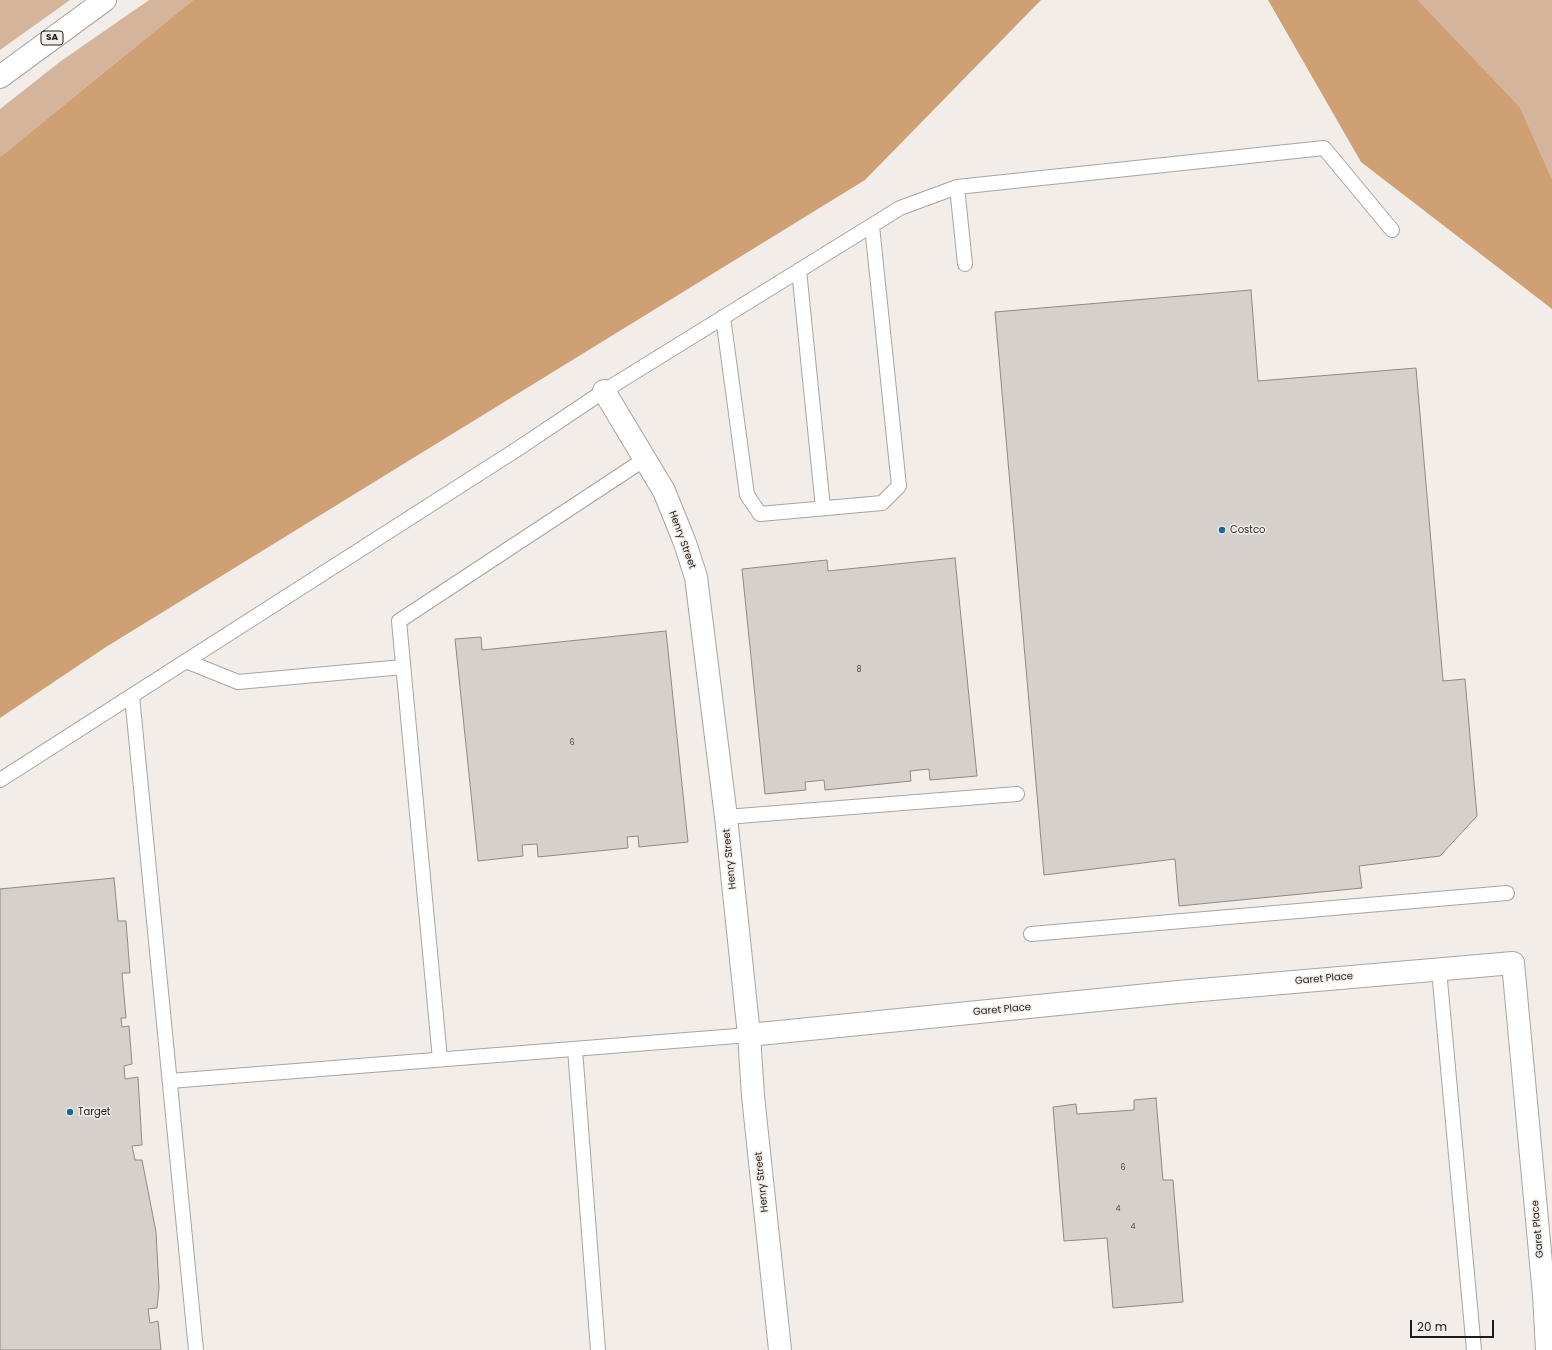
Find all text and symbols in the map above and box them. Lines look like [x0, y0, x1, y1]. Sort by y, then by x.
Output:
road number: SA [41, 31, 63, 45]
street label: Henry Street [666, 509, 698, 571]
place label: Costco [1230, 524, 1265, 536]
marker: Costco [1217, 525, 1227, 535]
house number: 8 [856, 665, 862, 675]
house number: 6 [569, 738, 575, 748]
street label: Henry Street [721, 828, 739, 890]
street label: Garet Place [1295, 970, 1353, 988]
street label: Garet Place [973, 1001, 1031, 1019]
place label: Target [78, 1106, 110, 1118]
marker: Target [65, 1107, 75, 1117]
street label: Henry Street [753, 1151, 771, 1213]
house number: 6 [1120, 1163, 1126, 1173]
street label: Garet Place [1529, 1200, 1547, 1258]
house number: 4 [1115, 1204, 1121, 1214]
house number: 4 [1130, 1222, 1136, 1232]
scale bar [1412, 1312, 1496, 1338]
text: 20 m [1417, 1318, 1447, 1335]

